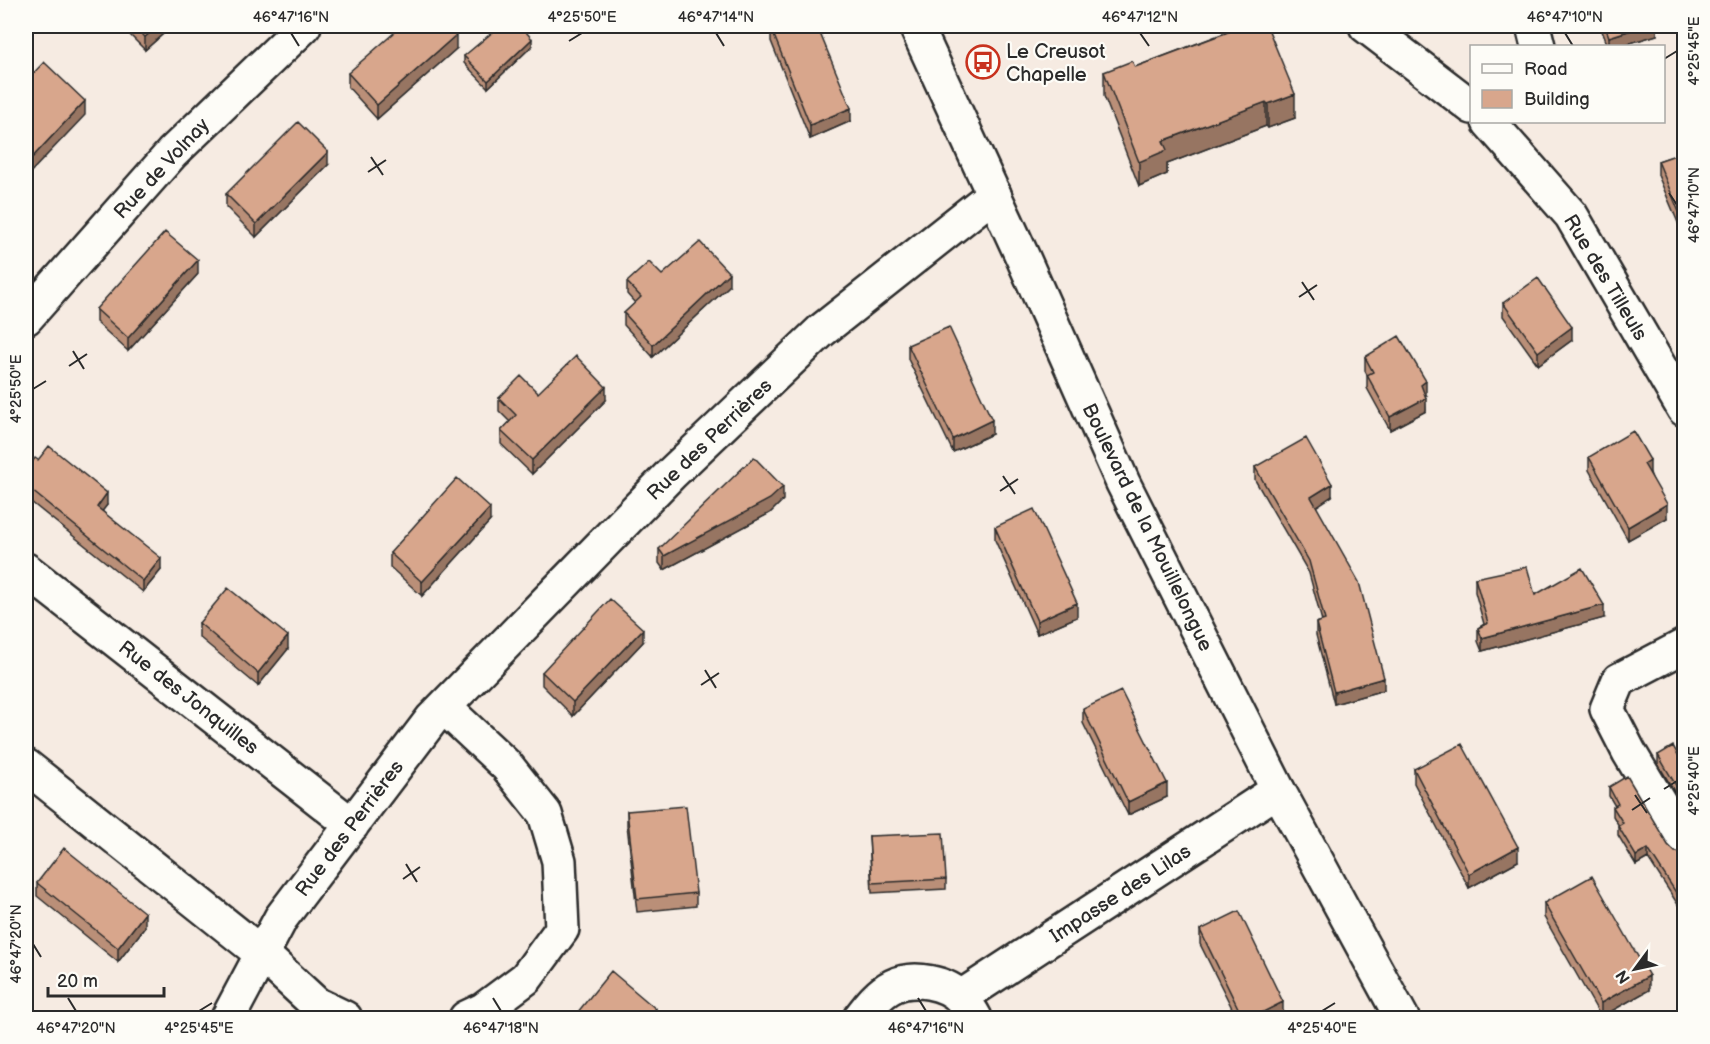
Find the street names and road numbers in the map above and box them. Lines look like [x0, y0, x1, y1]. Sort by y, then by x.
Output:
street label: Rue de Volnay [109, 113, 214, 224]
street label: Rue des Tilleuls [1558, 210, 1652, 345]
street label: Rue des Perrières [642, 374, 777, 506]
street label: Boulevard de la Mouillelongue [1077, 400, 1218, 655]
street label: Rue des Jonquilles [114, 636, 263, 760]
street label: Rue des Perrières [291, 756, 409, 902]
street label: Impasse des Lilas [1046, 839, 1196, 948]

